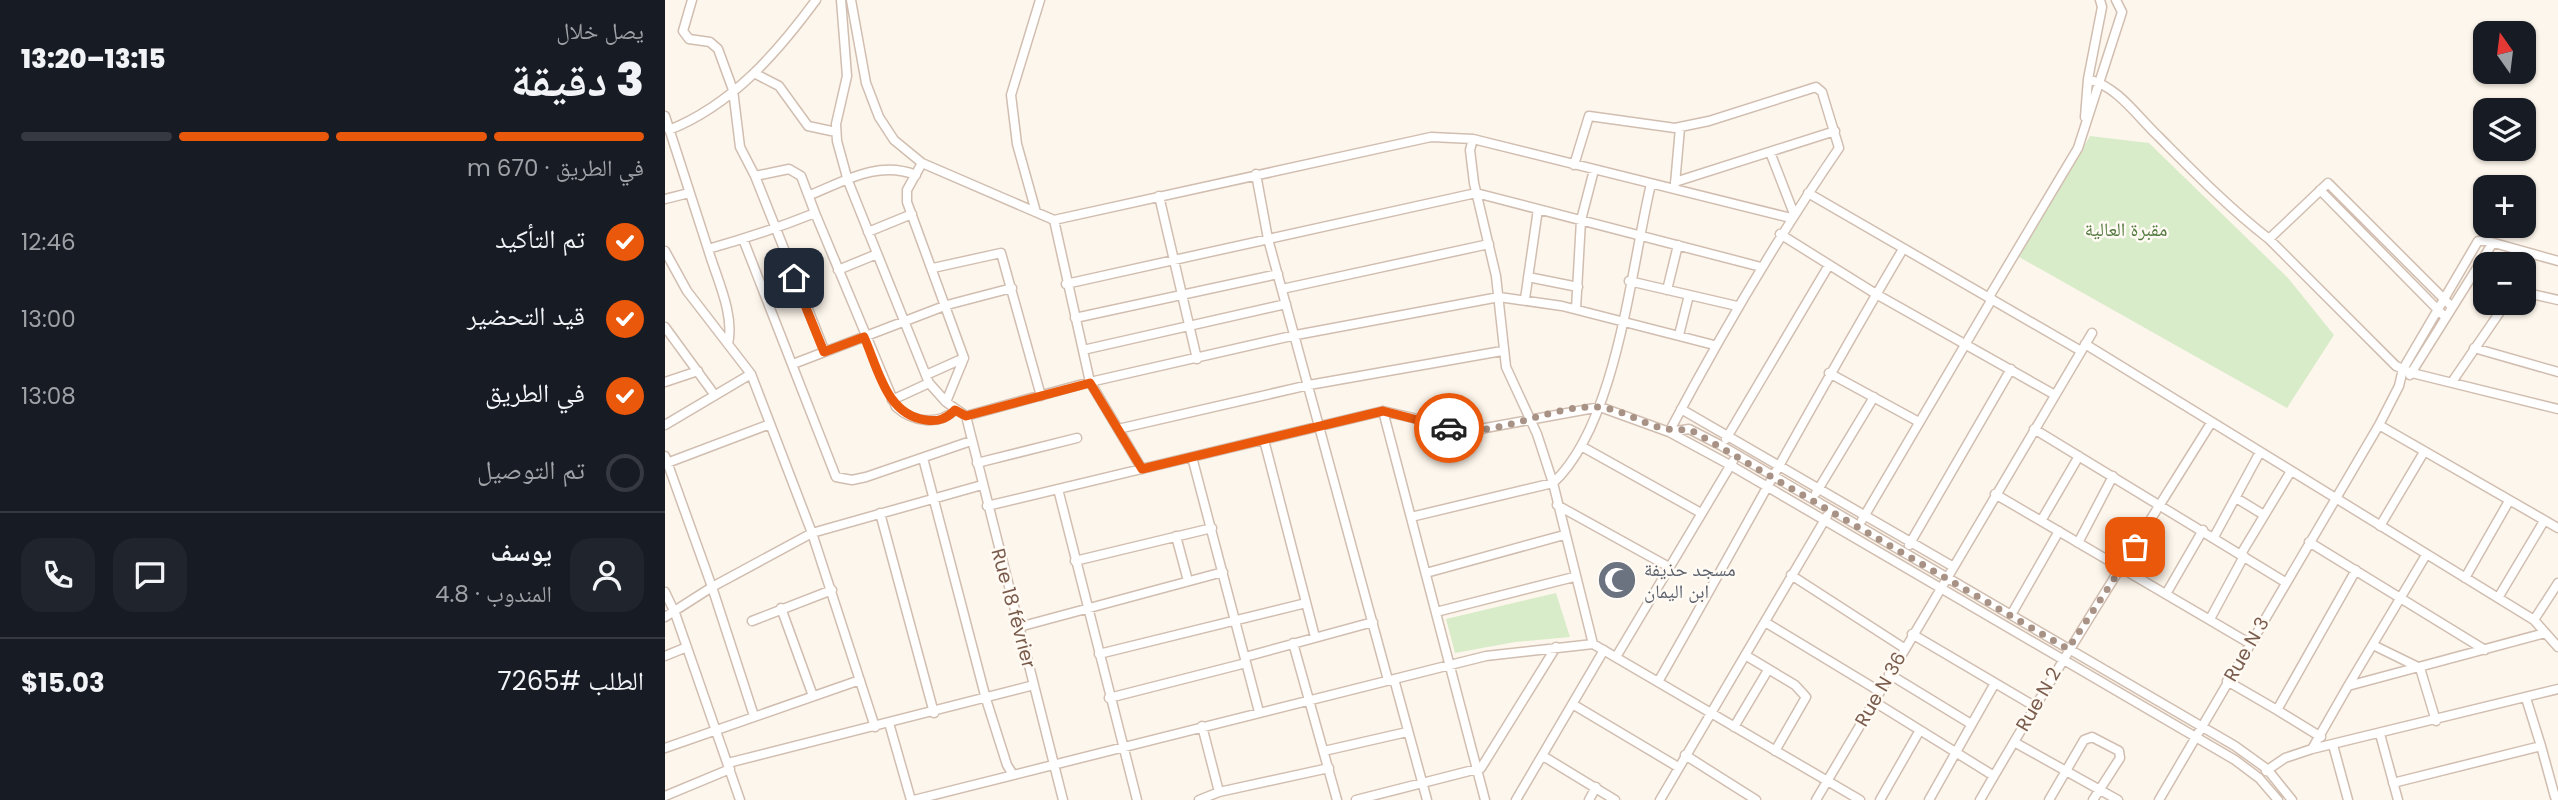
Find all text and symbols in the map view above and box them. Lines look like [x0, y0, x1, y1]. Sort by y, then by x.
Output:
text: يصل خلال [556, 15, 644, 47]
north arrow [2473, 21, 2536, 84]
map controls [2473, 21, 2536, 315]
text: 13:15–13:20 [21, 41, 165, 77]
text: 3 دقيقة [511, 48, 644, 112]
button: layers [2473, 98, 2536, 161]
text: في الطريق · 670 m [467, 152, 644, 184]
button: + [2473, 175, 2536, 238]
park label: مقبرة العالية [2085, 216, 2167, 243]
text: تم التأكيد [495, 221, 585, 257]
icon: check [606, 223, 644, 261]
text: 12:46 [21, 226, 76, 258]
pin [764, 248, 824, 308]
button: − [2473, 252, 2536, 315]
icon: home [775, 259, 813, 297]
text: قيد التحضير [467, 298, 585, 334]
icon: check [606, 300, 644, 338]
text: 13:00 [21, 303, 76, 335]
text: في الطريق [485, 375, 585, 411]
icon: check [606, 377, 644, 415]
text: 13:08 [21, 380, 76, 412]
courier [1414, 393, 1484, 463]
icon: car [1430, 409, 1468, 447]
text: تم التوصيل [477, 452, 585, 488]
pin [2105, 517, 2165, 577]
icon: bag [2116, 528, 2154, 566]
text: يوسف [491, 534, 552, 570]
button: phone [21, 538, 95, 612]
button: chat [113, 538, 187, 612]
button: person [570, 538, 644, 612]
street label: Rue 18 février [985, 545, 1042, 671]
place label: مسجد حذيفة ابن اليمان [1644, 556, 1736, 605]
mosque icon: مسجد حذيفة ابن اليمان [1596, 559, 1638, 601]
text: المندوب · 4.8 [435, 578, 552, 610]
street label: Rue N 3 [2217, 612, 2276, 686]
street label: Rue N 36 [1848, 647, 1913, 732]
street label: Rue N 2 [2009, 662, 2068, 736]
text: الطلب #7265 [498, 663, 644, 699]
text: $15.03 [21, 665, 105, 701]

